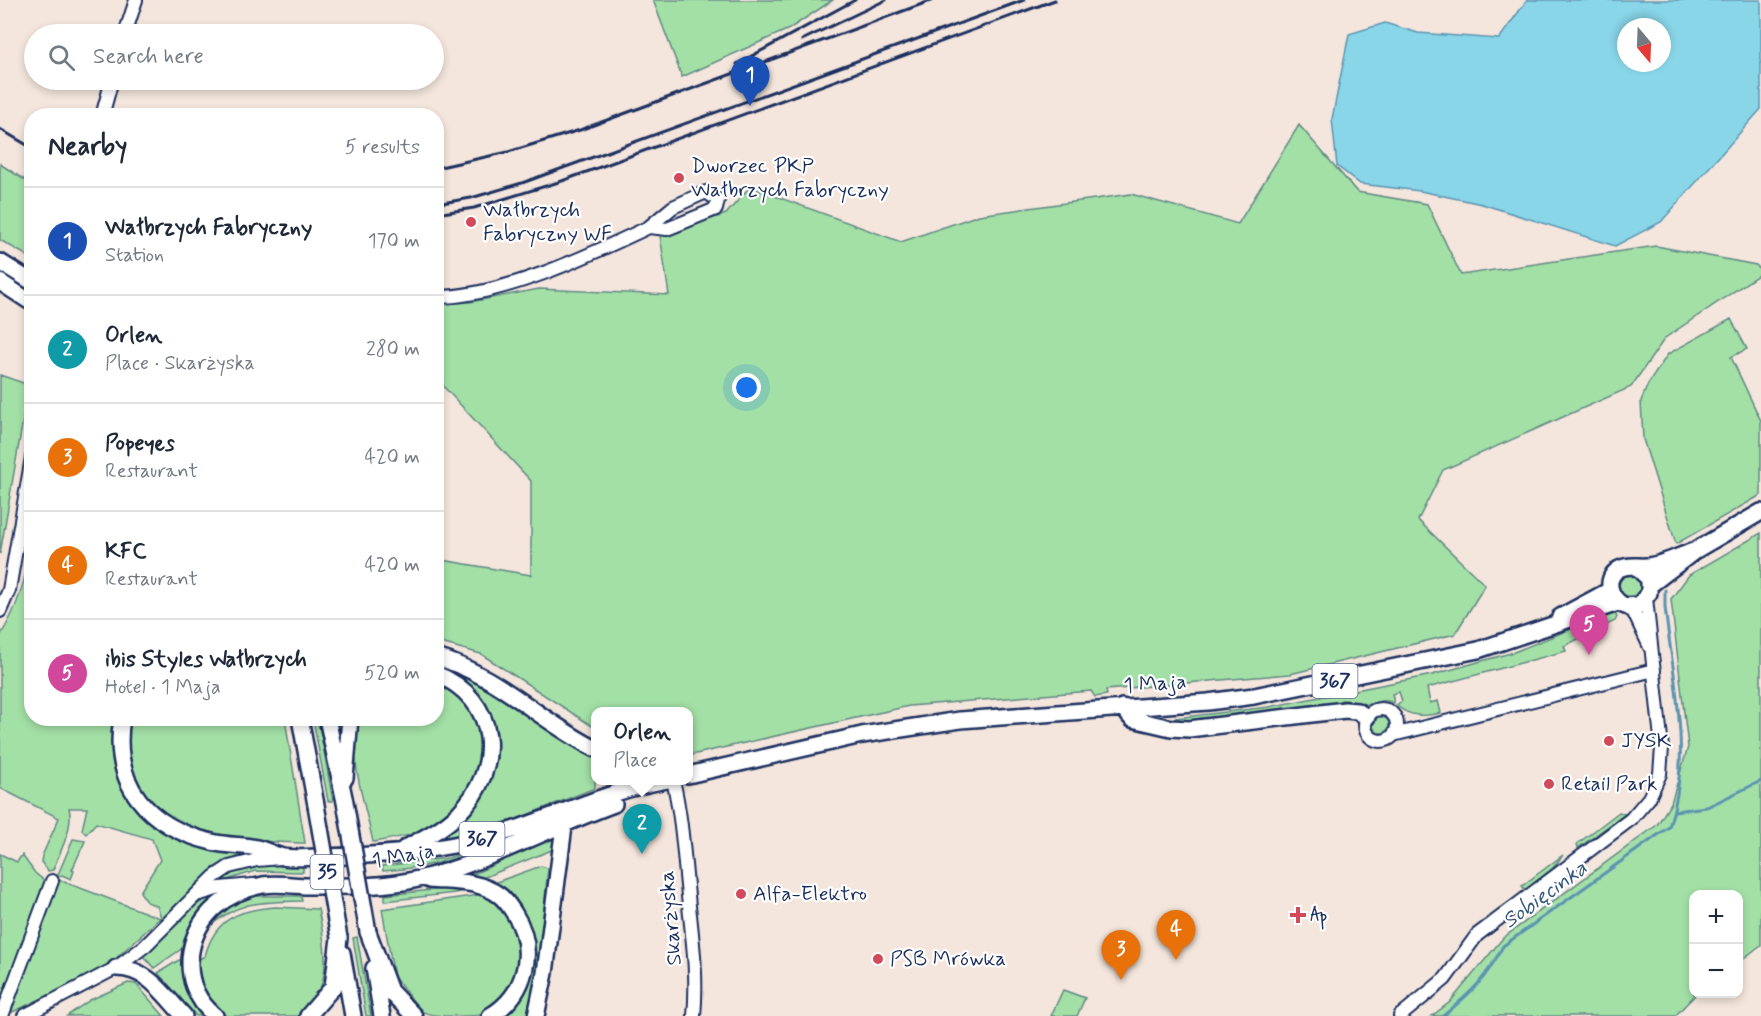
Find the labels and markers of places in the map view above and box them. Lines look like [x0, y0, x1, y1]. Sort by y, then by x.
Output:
pin: 1 [730, 57, 770, 106]
place label: Dworzec PKP Wałbrzych Fabryczny [691, 152, 889, 204]
marker: Dworzec PKP Wałbrzych Fabryczny [672, 171, 686, 185]
place label: Wałbrzych Fabryczny WF [483, 196, 612, 248]
marker: Wałbrzych Fabryczny WF [464, 215, 478, 229]
pin: 5 [1570, 606, 1608, 655]
place label: JYSK [1621, 727, 1672, 755]
marker: JYSK [1602, 734, 1616, 748]
place label: Retail Park [1561, 770, 1657, 798]
marker: Retail Park [1542, 777, 1556, 791]
pin: 2 [622, 804, 662, 854]
place label: Alfa-Elektro [753, 880, 867, 908]
marker: Alfa-Elektro [734, 887, 748, 901]
place label: Ap [1310, 901, 1328, 930]
marker: Ap [1291, 908, 1305, 922]
pin: 4 [1156, 910, 1196, 960]
pin: 3 [1102, 930, 1140, 980]
place label: PSB Mrówka [890, 945, 1006, 973]
marker: PSB Mrówka [871, 952, 885, 966]

